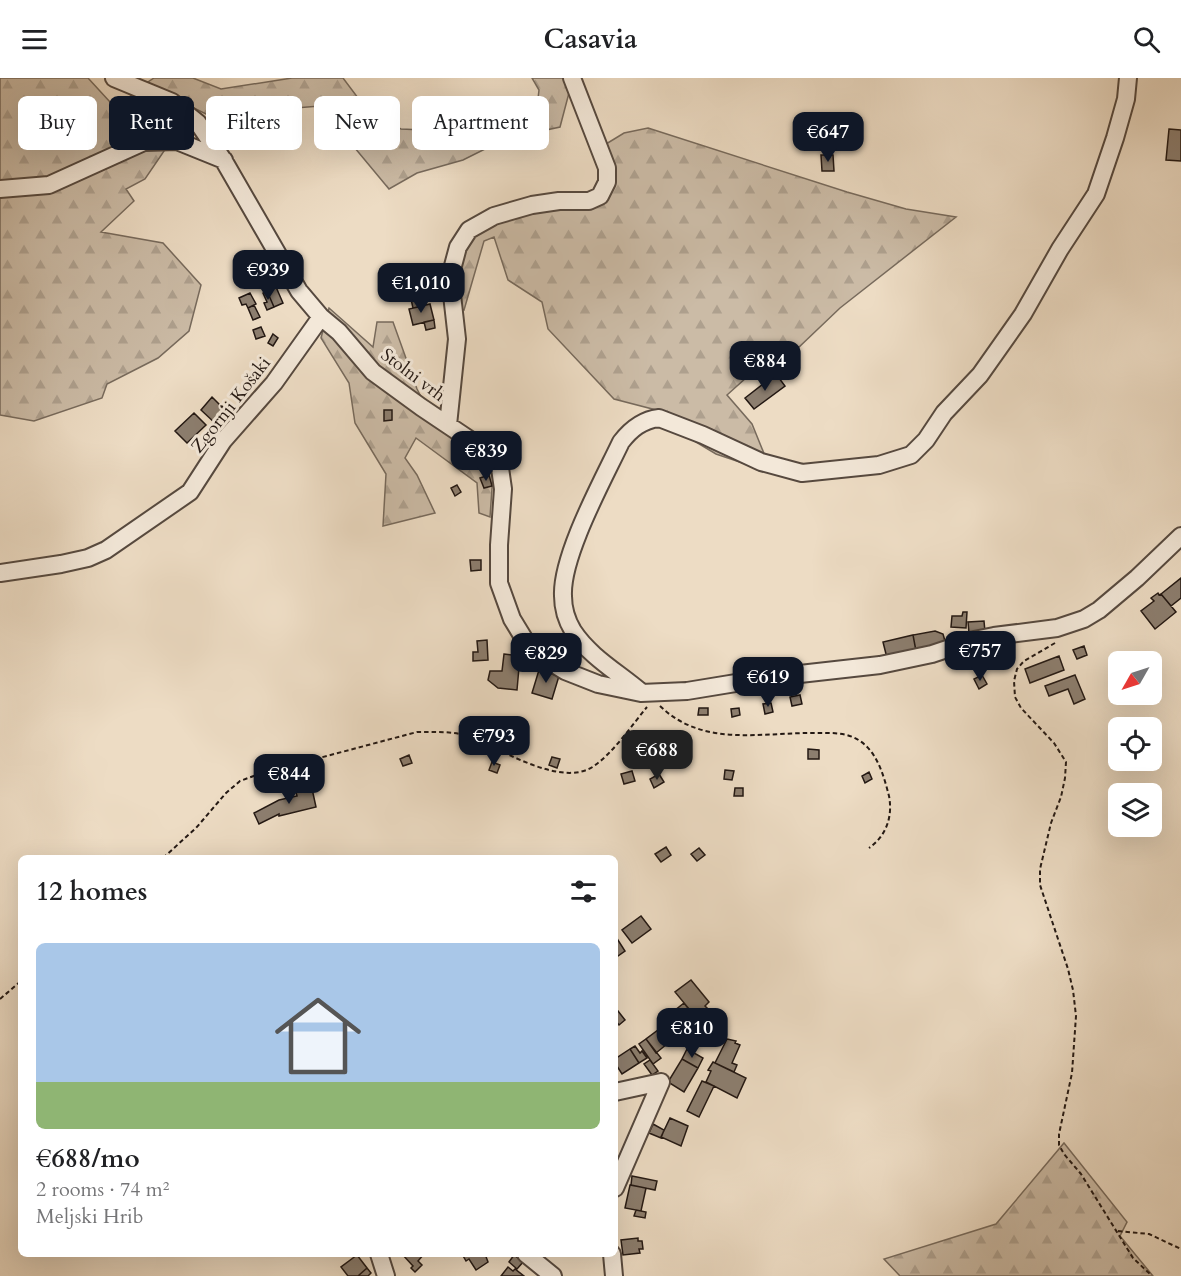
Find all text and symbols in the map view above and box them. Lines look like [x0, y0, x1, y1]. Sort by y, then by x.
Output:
text: Casavia [544, 21, 637, 58]
icon: menu [18, 23, 51, 56]
icon: search [1130, 23, 1163, 56]
chip: Buy [18, 96, 97, 150]
chip: Rent [109, 96, 194, 150]
chip: Filters [206, 96, 302, 150]
chip: New [314, 96, 400, 150]
chip: Apartment [412, 96, 549, 150]
pin: €647 [792, 112, 864, 163]
text: €647 [807, 118, 849, 145]
pin: €939 [232, 250, 304, 301]
text: €939 [247, 256, 289, 283]
pin: €1,010 [372, 263, 470, 314]
text: €1,010 [392, 269, 450, 296]
pin: €884 [729, 341, 801, 392]
street label: Stolni vrh [376, 343, 450, 408]
text: €884 [744, 347, 786, 374]
street label: Zgornji Košaki [185, 352, 277, 458]
pin: €839 [450, 431, 522, 482]
text: €839 [465, 437, 507, 464]
pin: €757 [944, 631, 1016, 682]
pin: €829 [510, 633, 582, 684]
text: €757 [959, 637, 1001, 664]
text: €829 [525, 639, 567, 666]
north arrow [1108, 651, 1162, 705]
map controls [1108, 651, 1162, 837]
pin: €619 [732, 657, 804, 708]
text: €619 [747, 663, 789, 690]
pin: €793 [458, 716, 530, 767]
button: locate [1108, 717, 1162, 771]
text: €793 [473, 722, 515, 749]
pin: €688 [621, 730, 693, 781]
text: €688 [636, 736, 678, 763]
pin: €844 [253, 754, 325, 805]
text: €844 [268, 760, 310, 787]
button: layers [1108, 783, 1162, 837]
text: 12 homes [36, 874, 147, 909]
icon: filters [567, 875, 600, 908]
icon: home [264, 982, 372, 1090]
pin: €810 [656, 1008, 728, 1059]
text: €810 [671, 1014, 713, 1041]
text: €688/mo [36, 1141, 140, 1176]
text: 2 rooms · 74 m² [36, 1176, 169, 1203]
text: Meljski Hrib [36, 1203, 143, 1230]

